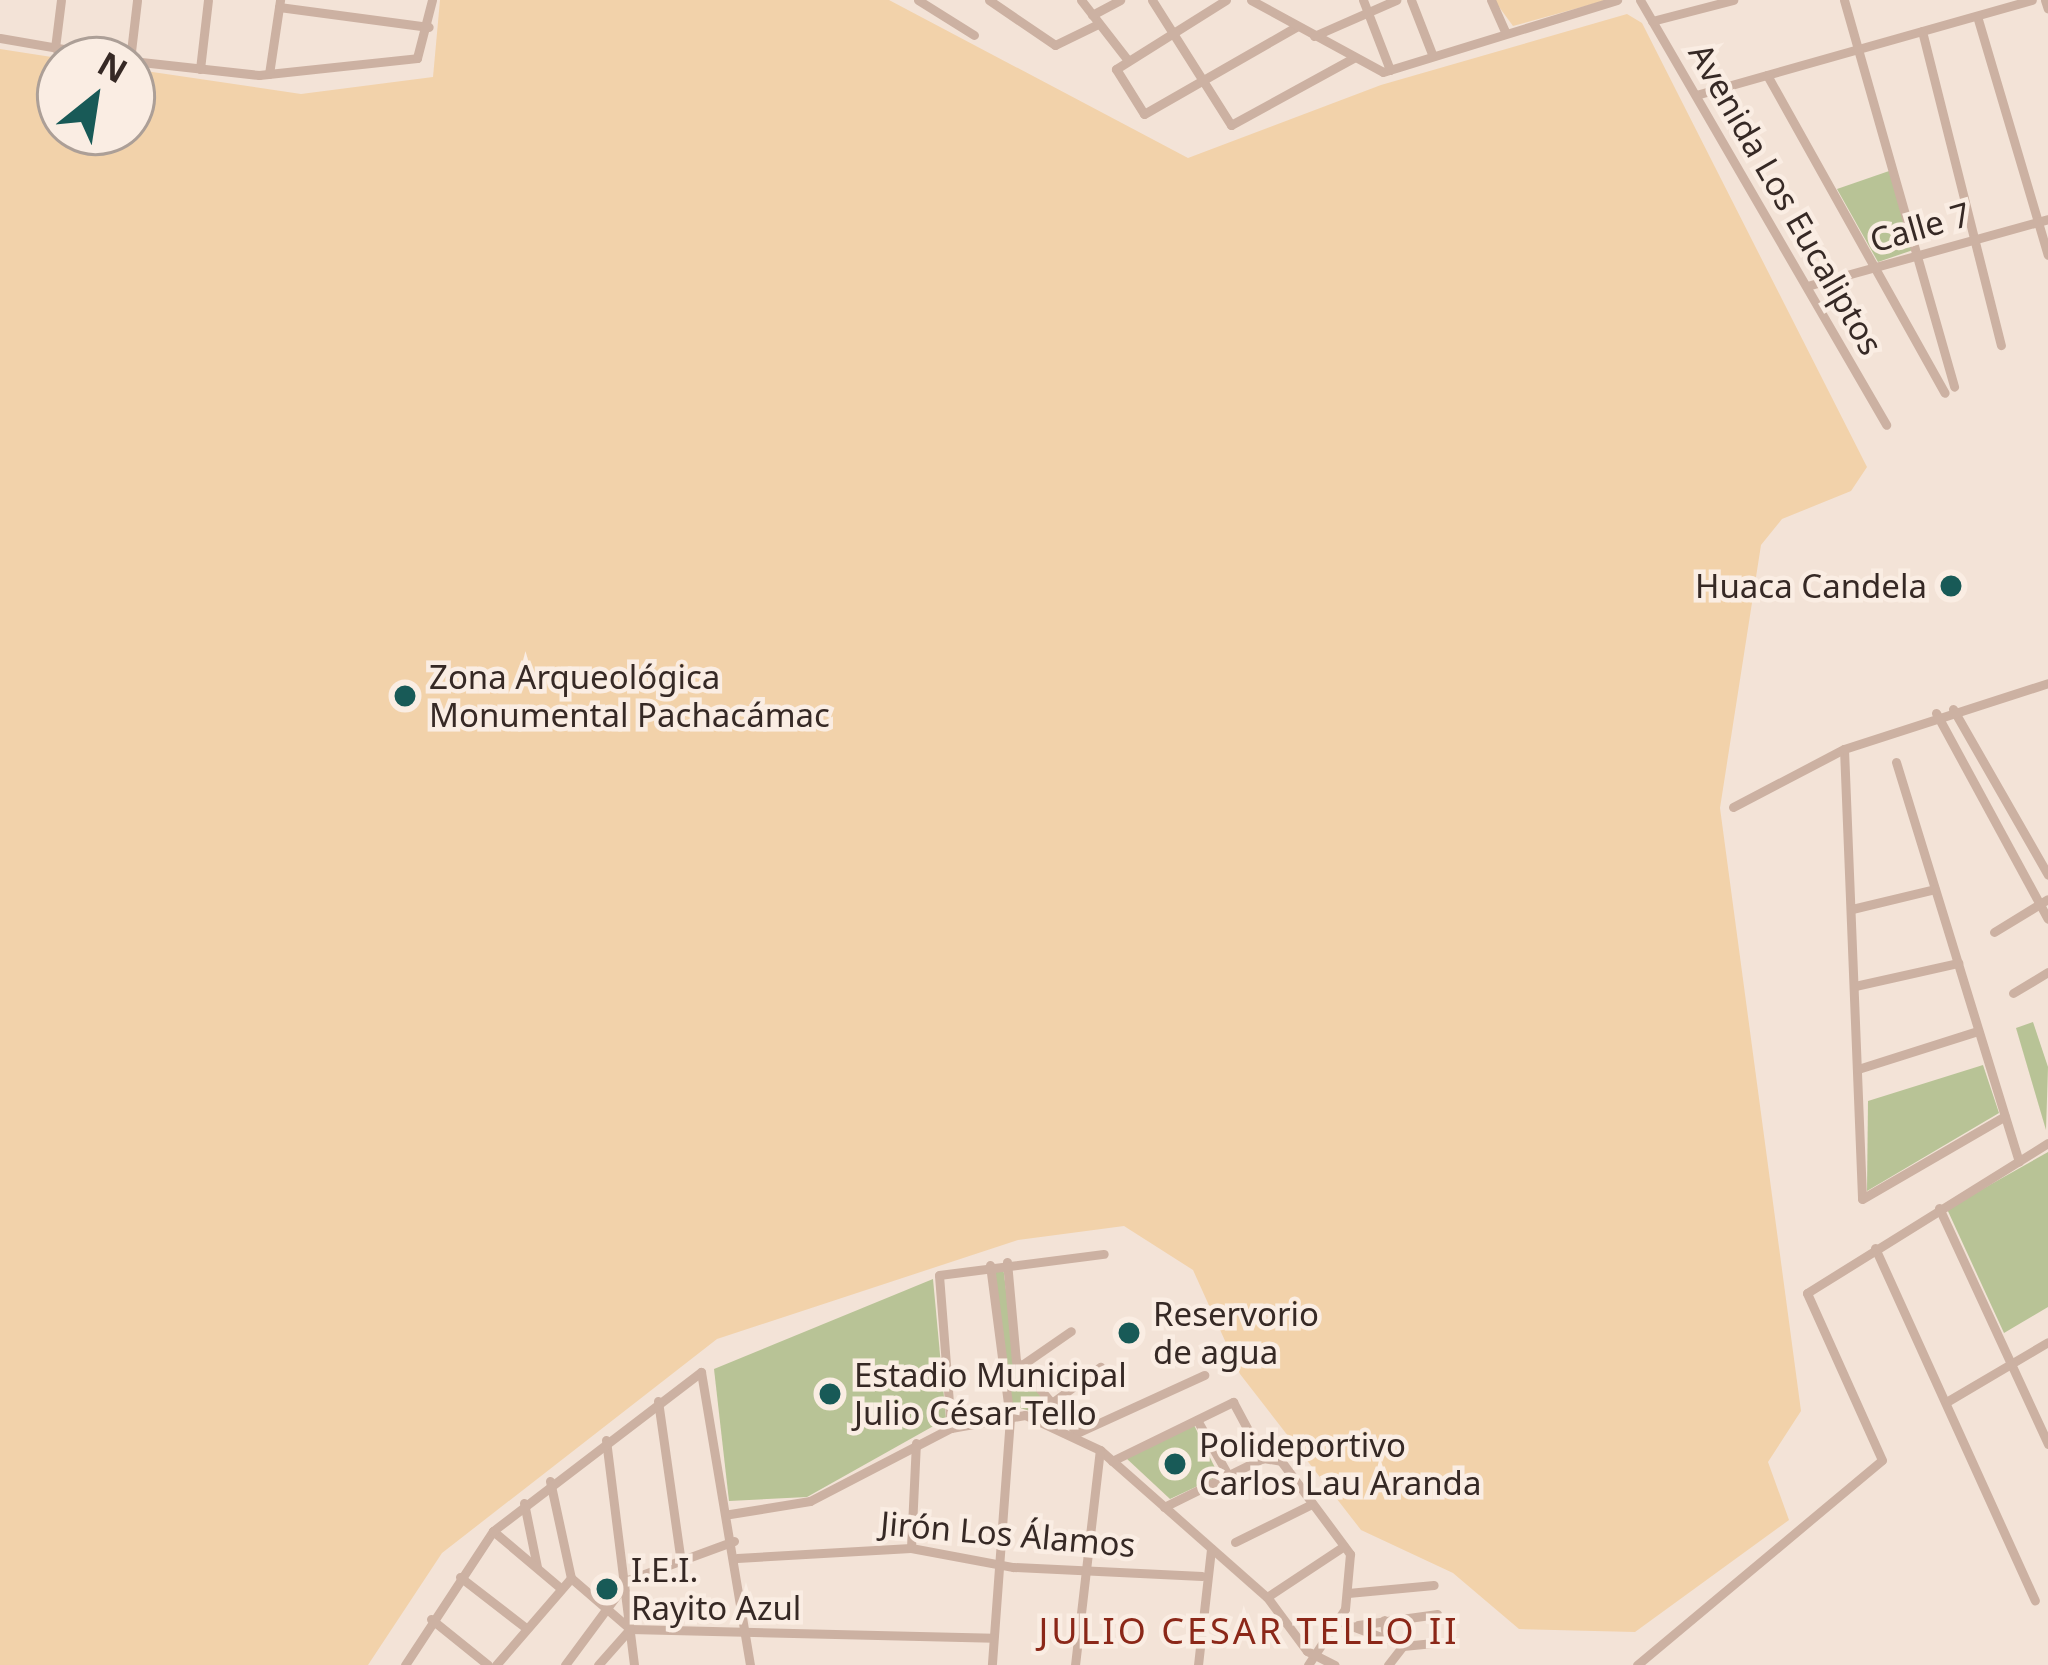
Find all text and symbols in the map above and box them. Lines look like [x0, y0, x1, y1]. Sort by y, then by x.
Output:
north arrow [36, 36, 156, 156]
street label: Avenida Los Eucaliptos [1681, 36, 1891, 362]
text: N [90, 41, 136, 93]
street label: Calle 7 [1865, 194, 1975, 260]
place label: Huaca Candela [1695, 566, 1927, 606]
marker: Huaca Candela [1938, 573, 1964, 599]
place label: Zona Arqueológica Monumental Pachacámac [429, 657, 830, 735]
marker: Zona Arqueológica Monumental Pachacámac [392, 683, 418, 709]
place label: Reservorio de agua [1153, 1294, 1319, 1372]
marker: Reservorio de agua [1116, 1320, 1142, 1346]
place label: Estadio Municipal Julio César Tello [854, 1355, 1127, 1433]
marker: Estadio Municipal Julio César Tello [817, 1381, 843, 1407]
place label: Polideportivo Carlos Lau Aranda [1199, 1425, 1481, 1503]
marker: Polideportivo Carlos Lau Aranda [1162, 1451, 1188, 1477]
street label: Jirón Los Álamos [879, 1503, 1137, 1565]
place label: I.E.I. Rayito Azul [631, 1550, 801, 1628]
marker: I.E.I. Rayito Azul [594, 1576, 620, 1602]
district label: JULIO CESAR TELLO II [1039, 1609, 1459, 1653]

